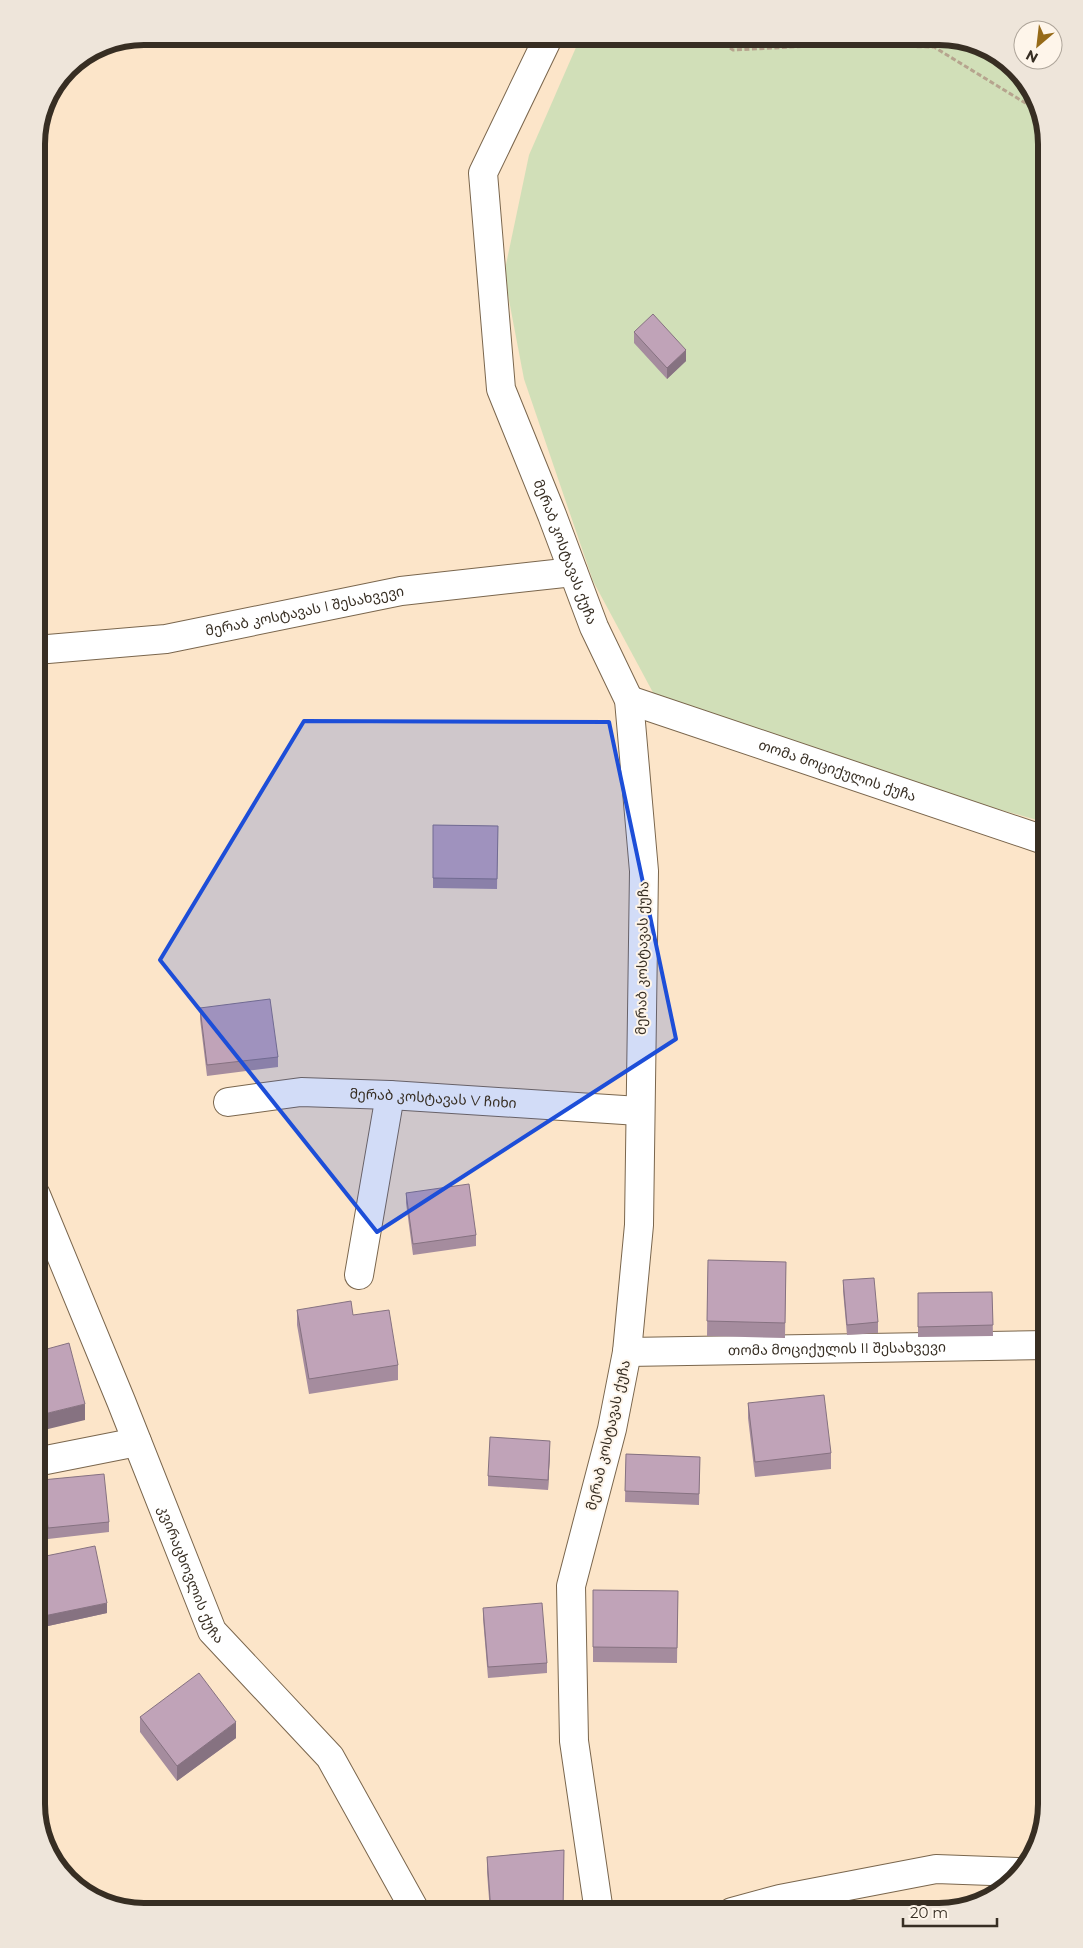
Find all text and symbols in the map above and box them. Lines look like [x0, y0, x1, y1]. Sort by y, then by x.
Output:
north arrow [1013, 20, 1063, 70]
text: N [1023, 46, 1041, 67]
street label: მერაბ კოსტავას ქუჩა [530, 477, 601, 627]
street label: მერაბ კოსტავას I შესახვევი [204, 582, 406, 640]
street label: თომა მოციქულის ქუჩა [756, 735, 919, 805]
street label: მერაბ კოსტავას ქუჩა [632, 881, 652, 1035]
street label: მერაბ კოსტავას V ჩიხი [349, 1085, 517, 1112]
street label: თომა მოციქულის II შესახვევი [728, 1338, 946, 1359]
street label: მერაბ კოსტავას ქუჩა [582, 1358, 634, 1512]
street label: კვირაცხოვლის ქუჩა [154, 1503, 228, 1647]
scale bar [903, 1896, 997, 1928]
text: 20 m [910, 1903, 948, 1922]

